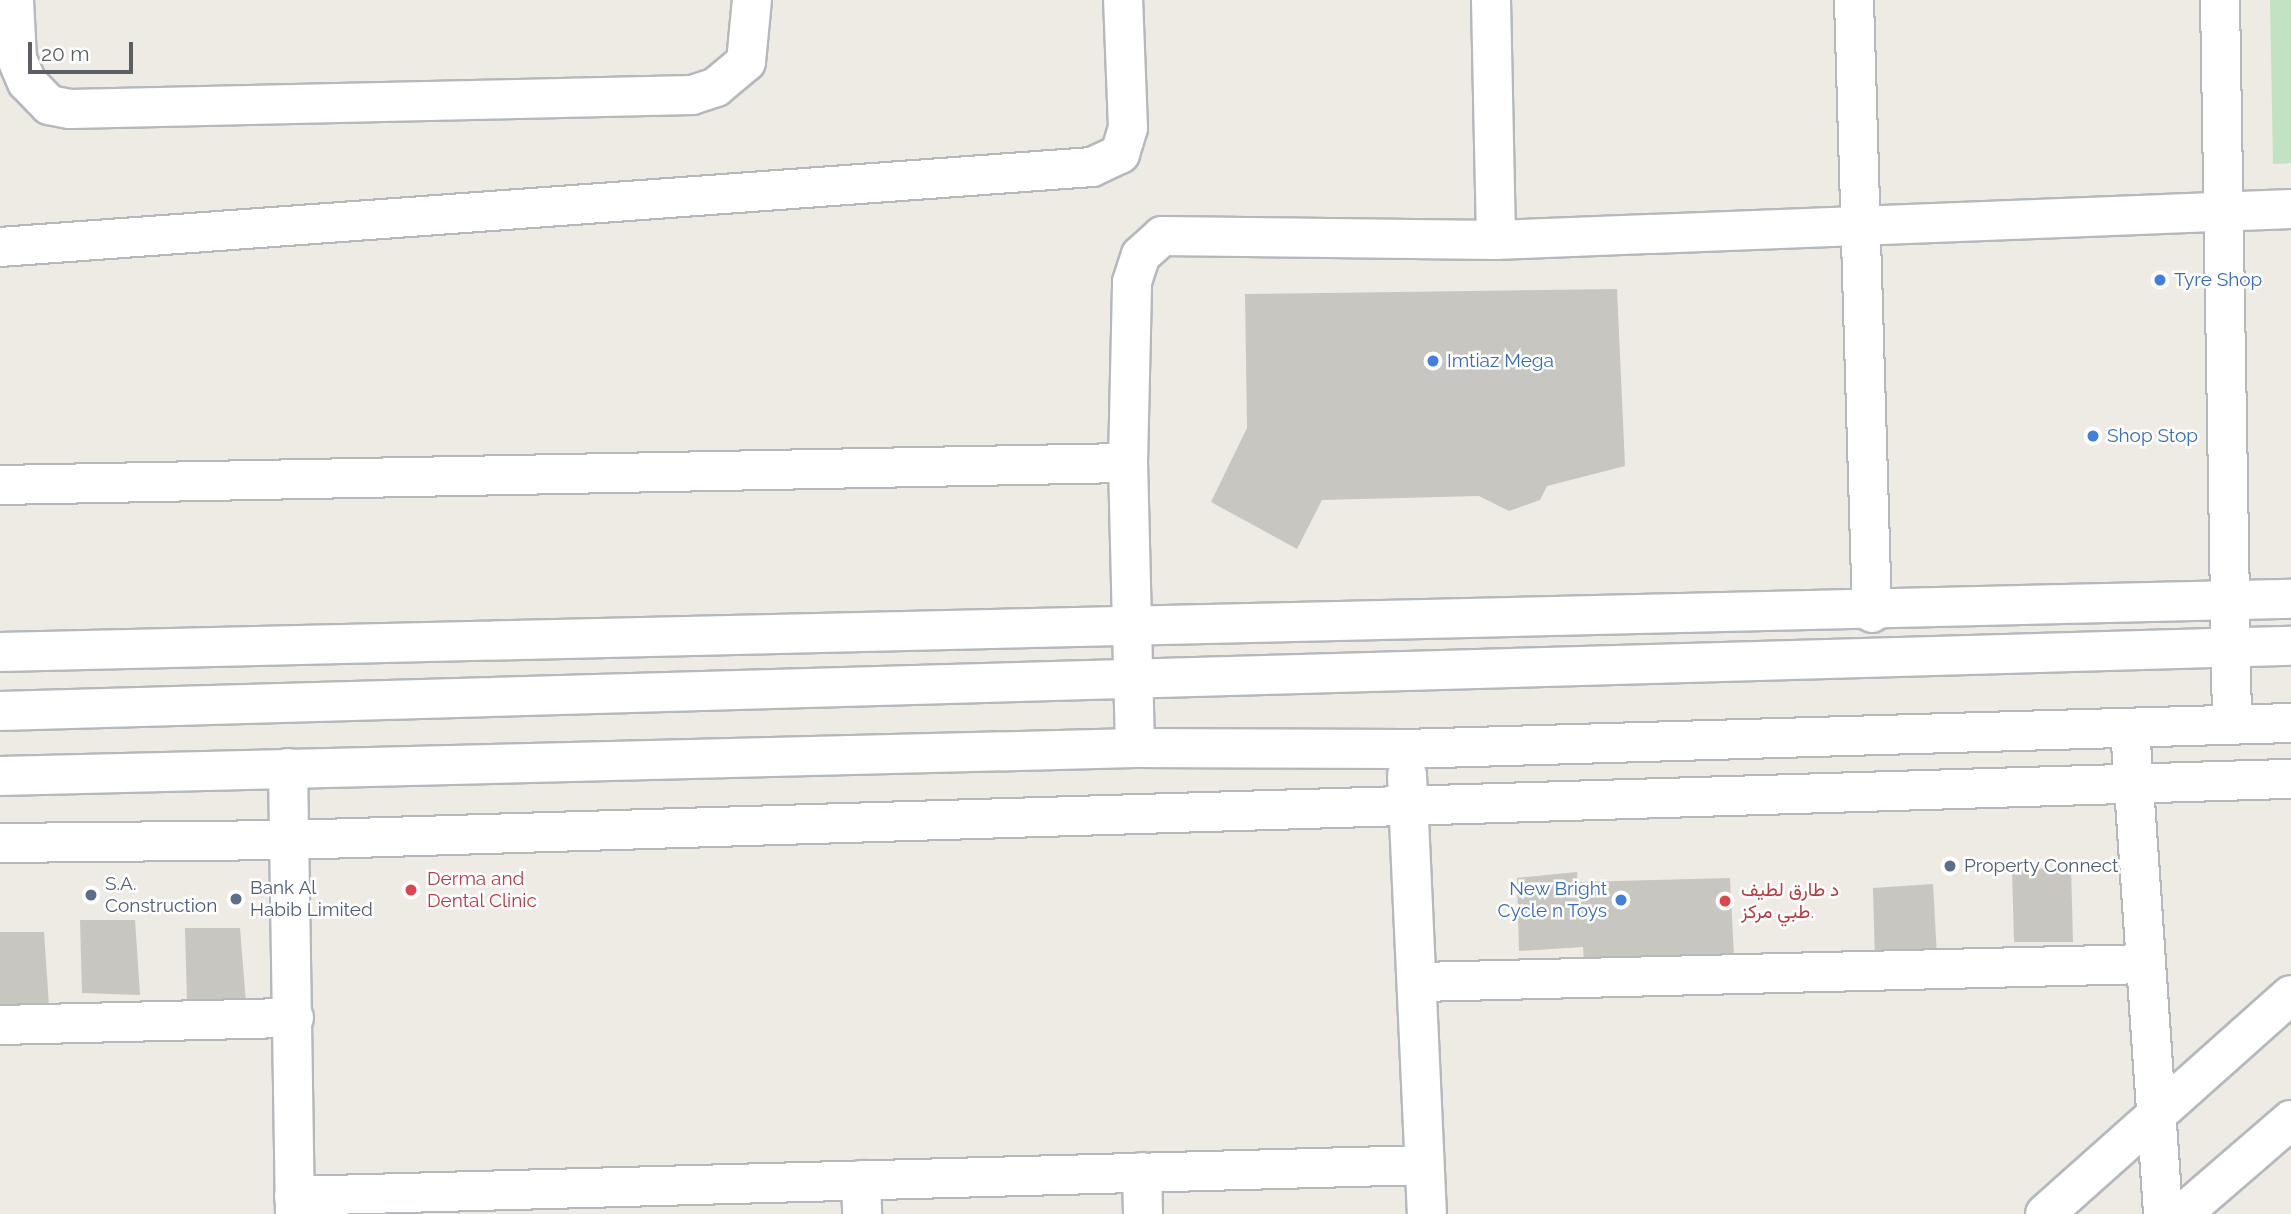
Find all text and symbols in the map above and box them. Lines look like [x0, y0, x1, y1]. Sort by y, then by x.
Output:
scale bar [32, 28, 136, 72]
text: 20 m [41, 41, 89, 66]
place label: Tyre Shop [2174, 269, 2262, 291]
marker: Tyre Shop [2152, 272, 2168, 288]
place label: Imtiaz Mega [1447, 350, 1554, 372]
marker: Imtiaz Mega [1425, 353, 1441, 369]
place label: Shop Stop [2107, 425, 2198, 447]
marker: Shop Stop [2085, 428, 2101, 444]
place label: Property Connect [1964, 855, 2119, 877]
marker: Property Connect [1942, 858, 1958, 874]
place label: Derma and Dental Clinic [427, 868, 537, 912]
place label: S.A. Construction [105, 873, 217, 917]
place label: Bank Al Habib Limited [250, 877, 373, 921]
place label: New Bright Cycle n Toys [1497, 878, 1607, 922]
place label: د طارق لطیف طبي مرکز. [1741, 879, 1839, 923]
marker: Derma and Dental Clinic [401, 880, 421, 900]
marker: S.A. Construction [83, 887, 99, 903]
marker: Bank Al Habib Limited [228, 891, 244, 907]
marker: د طارق لطیف طبي مرکز. [1715, 891, 1735, 911]
marker: New Bright Cycle n Toys [1613, 892, 1629, 908]

